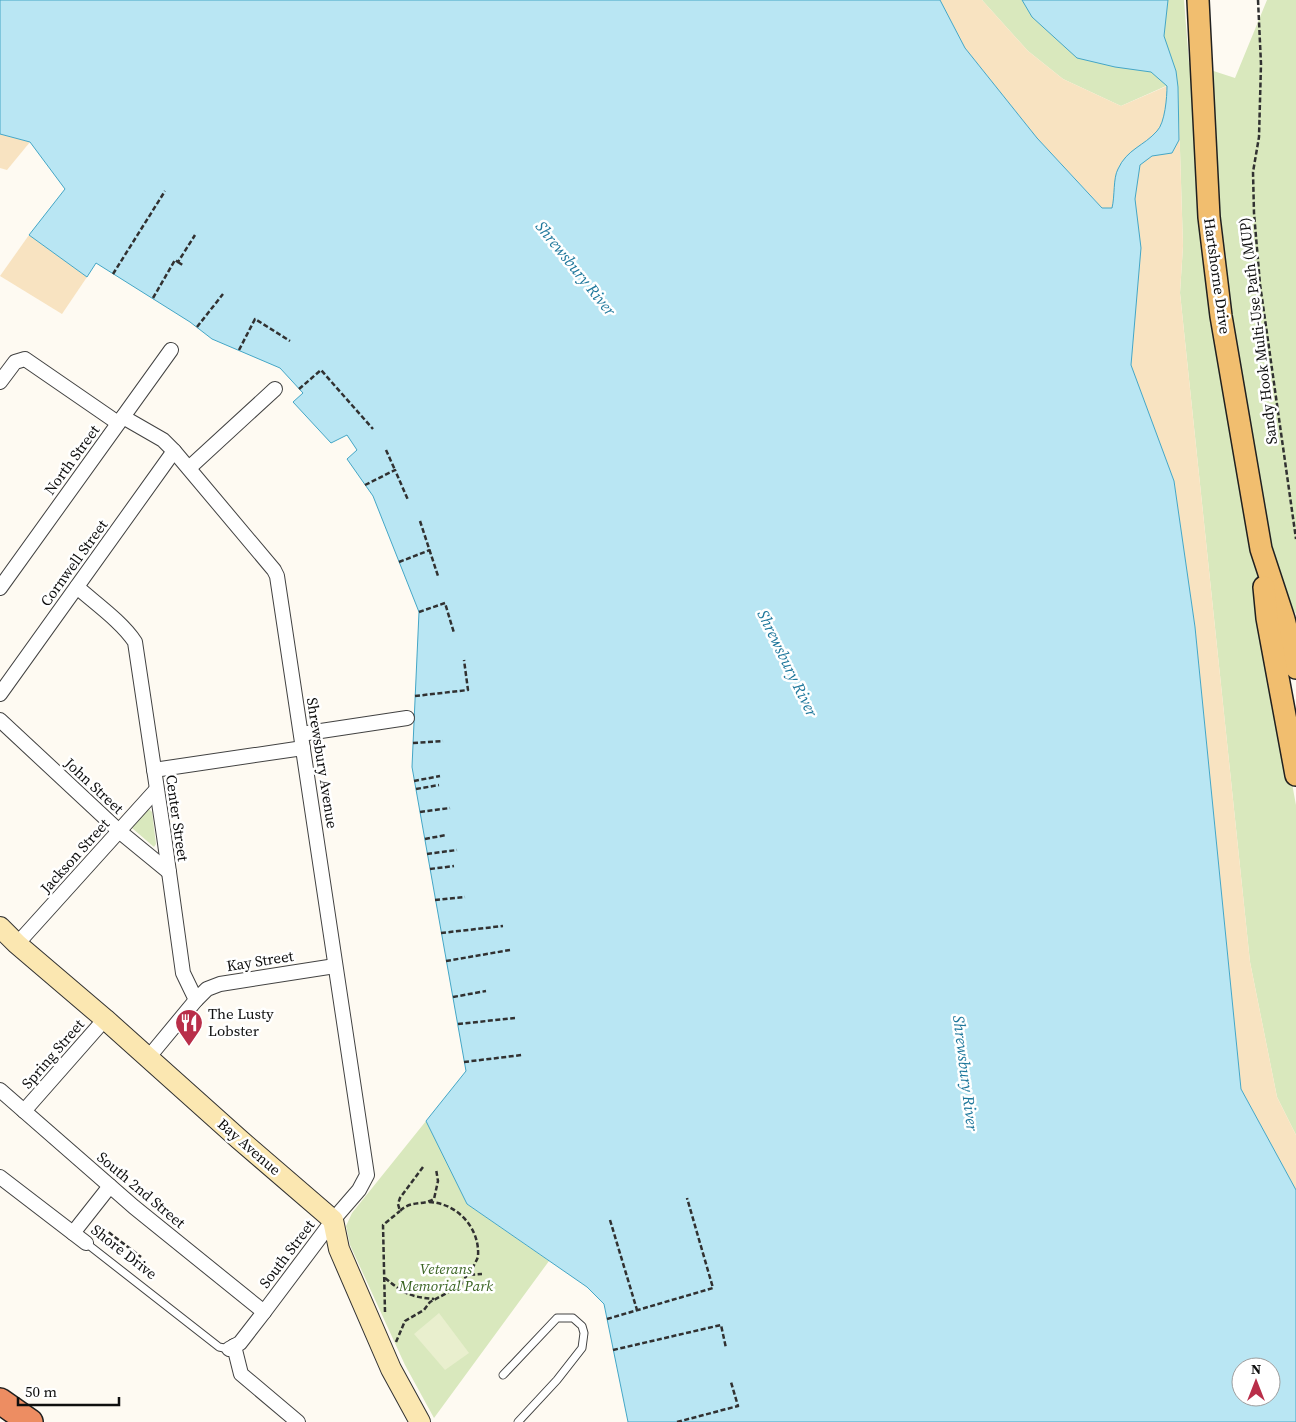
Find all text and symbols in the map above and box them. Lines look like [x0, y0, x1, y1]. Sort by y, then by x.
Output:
water label: Shrewsbury River [531, 216, 622, 321]
street label: Sandy Hook Multi-Use Path (MUP) [1233, 216, 1282, 446]
street label: Hartshorne Drive [1199, 217, 1236, 336]
street label: North Street [39, 420, 104, 499]
street label: Cornwell Street [35, 515, 112, 610]
water label: Shrewsbury River [753, 606, 824, 721]
street label: Shrewsbury Avenue [302, 696, 343, 830]
street label: John Street [59, 752, 129, 819]
street label: Center Street [161, 773, 194, 863]
street label: Jackson Street [35, 814, 114, 898]
street label: Kay Street [225, 945, 295, 976]
place label: The Lusty Lobster [208, 1003, 274, 1041]
restaurant icon: The Lusty Lobster [174, 1008, 204, 1047]
street label: Spring Street [16, 1014, 89, 1093]
water label: Shrewsbury River [948, 1014, 984, 1133]
street label: Bay Avenue [213, 1113, 286, 1180]
street label: South 2nd Street [93, 1146, 190, 1233]
street label: South Street [254, 1215, 319, 1292]
street label: Shore Drive [87, 1219, 162, 1284]
park label: Veterans Memorial Park [398, 1258, 494, 1296]
north arrow [1231, 1357, 1281, 1407]
text: N [1251, 1359, 1261, 1379]
scale bar [18, 1374, 119, 1406]
text: 50 m [25, 1381, 57, 1402]

